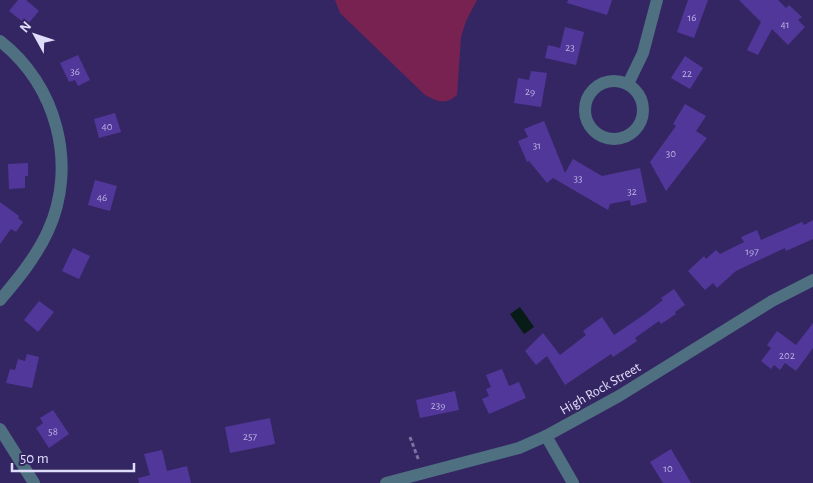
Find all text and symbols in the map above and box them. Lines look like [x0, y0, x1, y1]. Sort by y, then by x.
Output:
north arrow [10, 10, 60, 60]
house number: 16 [688, 12, 696, 23]
text: N [17, 19, 34, 36]
house number: 41 [780, 19, 790, 30]
house number: 23 [565, 42, 575, 53]
house number: 36 [70, 66, 80, 77]
house number: 22 [682, 68, 692, 79]
house number: 29 [525, 86, 535, 97]
house number: 40 [101, 121, 113, 132]
house number: 31 [533, 140, 541, 151]
house number: 30 [666, 148, 676, 159]
house number: 33 [573, 173, 583, 184]
house number: 32 [627, 186, 637, 197]
house number: 46 [97, 192, 107, 203]
house number: 197 [745, 246, 759, 257]
house number: 202 [779, 350, 795, 361]
street label: High Rock Street [558, 360, 644, 418]
house number: 239 [431, 400, 445, 411]
house number: 58 [48, 426, 58, 437]
house number: 257 [243, 431, 258, 442]
scale bar [12, 440, 135, 472]
text: 50 m [20, 451, 49, 466]
house number: 10 [663, 463, 673, 474]

